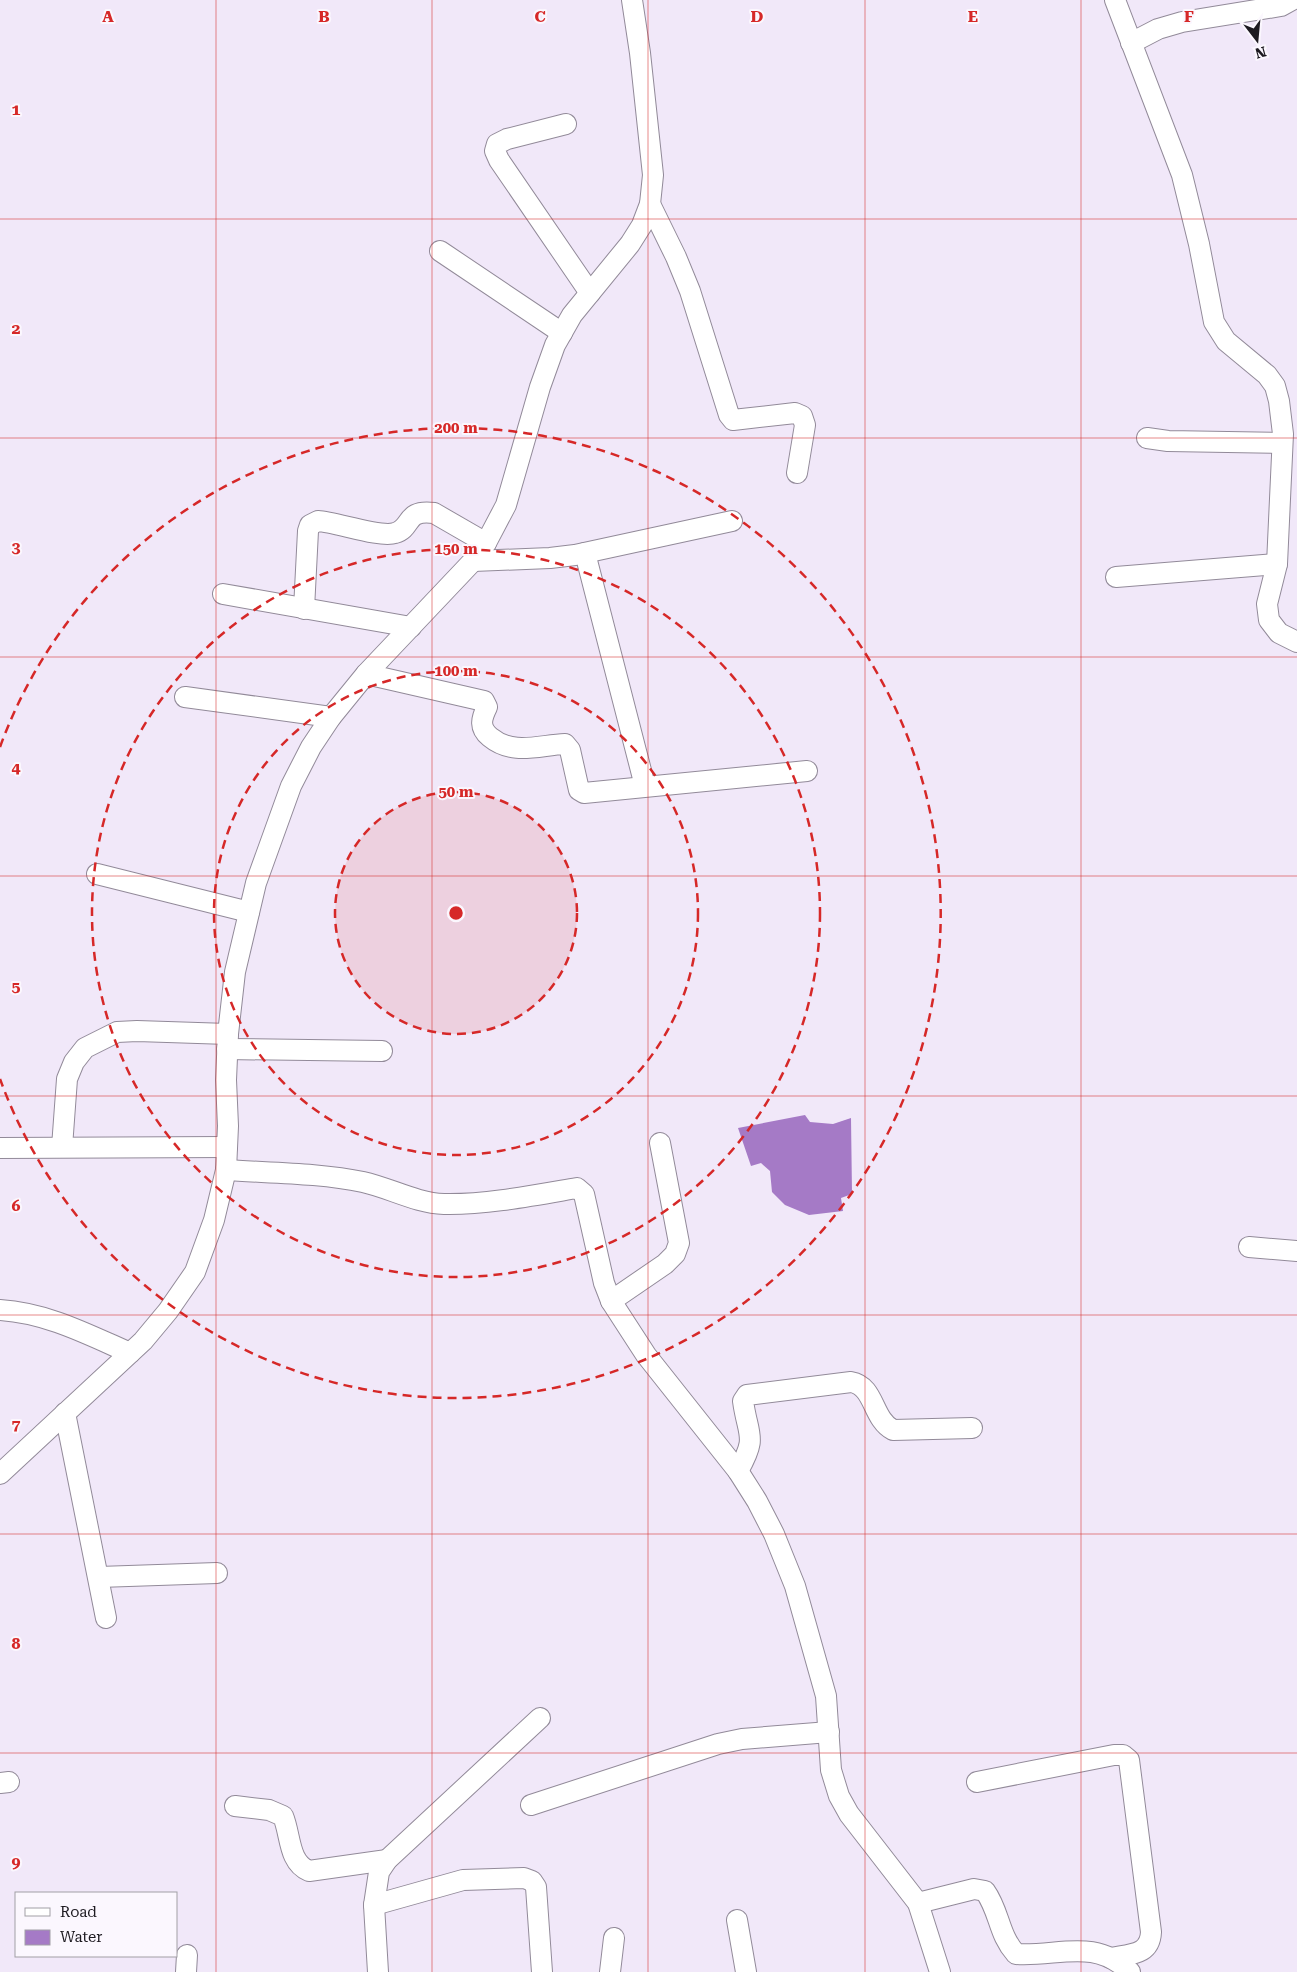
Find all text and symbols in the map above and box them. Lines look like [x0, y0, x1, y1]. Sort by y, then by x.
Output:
text: A [102, 7, 114, 26]
text: B [318, 7, 330, 26]
text: C [534, 7, 546, 26]
text: D [751, 7, 764, 26]
text: E [968, 7, 978, 26]
text: F [1184, 7, 1194, 26]
north arrow [1232, 15, 1282, 65]
text: N [1253, 43, 1268, 62]
text: 1 [12, 100, 21, 119]
text: 2 [12, 319, 21, 338]
text: 200 m [434, 419, 478, 437]
text: 3 [12, 538, 21, 557]
text: 150 m [434, 540, 478, 558]
text: 100 m [434, 662, 478, 680]
text: 4 [12, 758, 21, 777]
text: 50 m [438, 783, 474, 801]
centre of rings [447, 904, 465, 922]
text: 5 [12, 977, 21, 996]
text: 6 [12, 1196, 21, 1215]
text: 7 [12, 1415, 21, 1434]
text: 8 [12, 1634, 21, 1653]
text: 9 [12, 1853, 21, 1872]
legend [15, 1892, 178, 1957]
text: Road [60, 1903, 97, 1921]
text: Water [60, 1928, 102, 1946]

